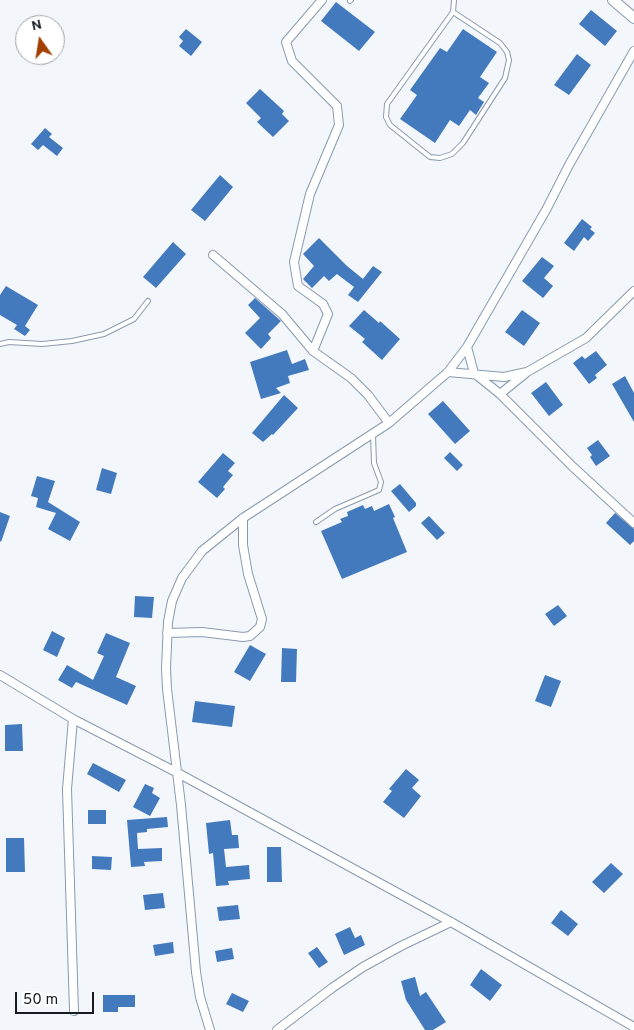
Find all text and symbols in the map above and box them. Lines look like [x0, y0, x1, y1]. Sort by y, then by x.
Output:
north arrow [15, 15, 65, 65]
text: N [30, 16, 44, 35]
scale bar [18, 982, 96, 1014]
text: 50 m [23, 991, 58, 1010]

